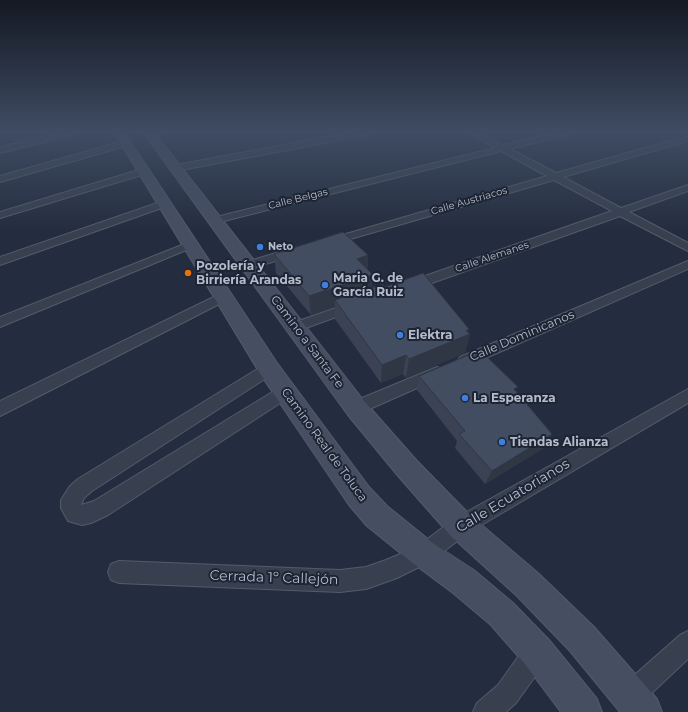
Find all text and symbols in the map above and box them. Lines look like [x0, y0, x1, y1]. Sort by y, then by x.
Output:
street label: Calle Austriacos [429, 184, 509, 218]
street label: Calle Belgas [267, 186, 329, 212]
street label: Calle Alemanes [454, 239, 530, 275]
place label: Neto [268, 241, 293, 253]
marker: Neto [255, 242, 265, 252]
place label: Pozolería y Birriería Arandas [196, 259, 301, 287]
marker: Pozolería y Birriería Arandas [183, 268, 193, 278]
place label: Maria G. de García Ruiz [333, 271, 403, 299]
marker: Maria G. de García Ruiz [320, 280, 330, 290]
street label: Camino a Santa Fe [267, 293, 347, 391]
street label: Calle Dominicanos [467, 307, 577, 365]
place label: Elektra [408, 328, 452, 342]
marker: Elektra [395, 330, 405, 340]
street label: Camino Real de Toluca [278, 385, 370, 505]
place label: La Esperanza [473, 391, 556, 405]
marker: La Esperanza [460, 393, 470, 403]
place label: Tiendas Alianza [510, 435, 608, 449]
marker: Tiendas Alianza [497, 437, 507, 447]
street label: Calle Ecuatorianos [453, 455, 573, 537]
street label: Cerrada 1º Callejón [209, 567, 339, 589]

